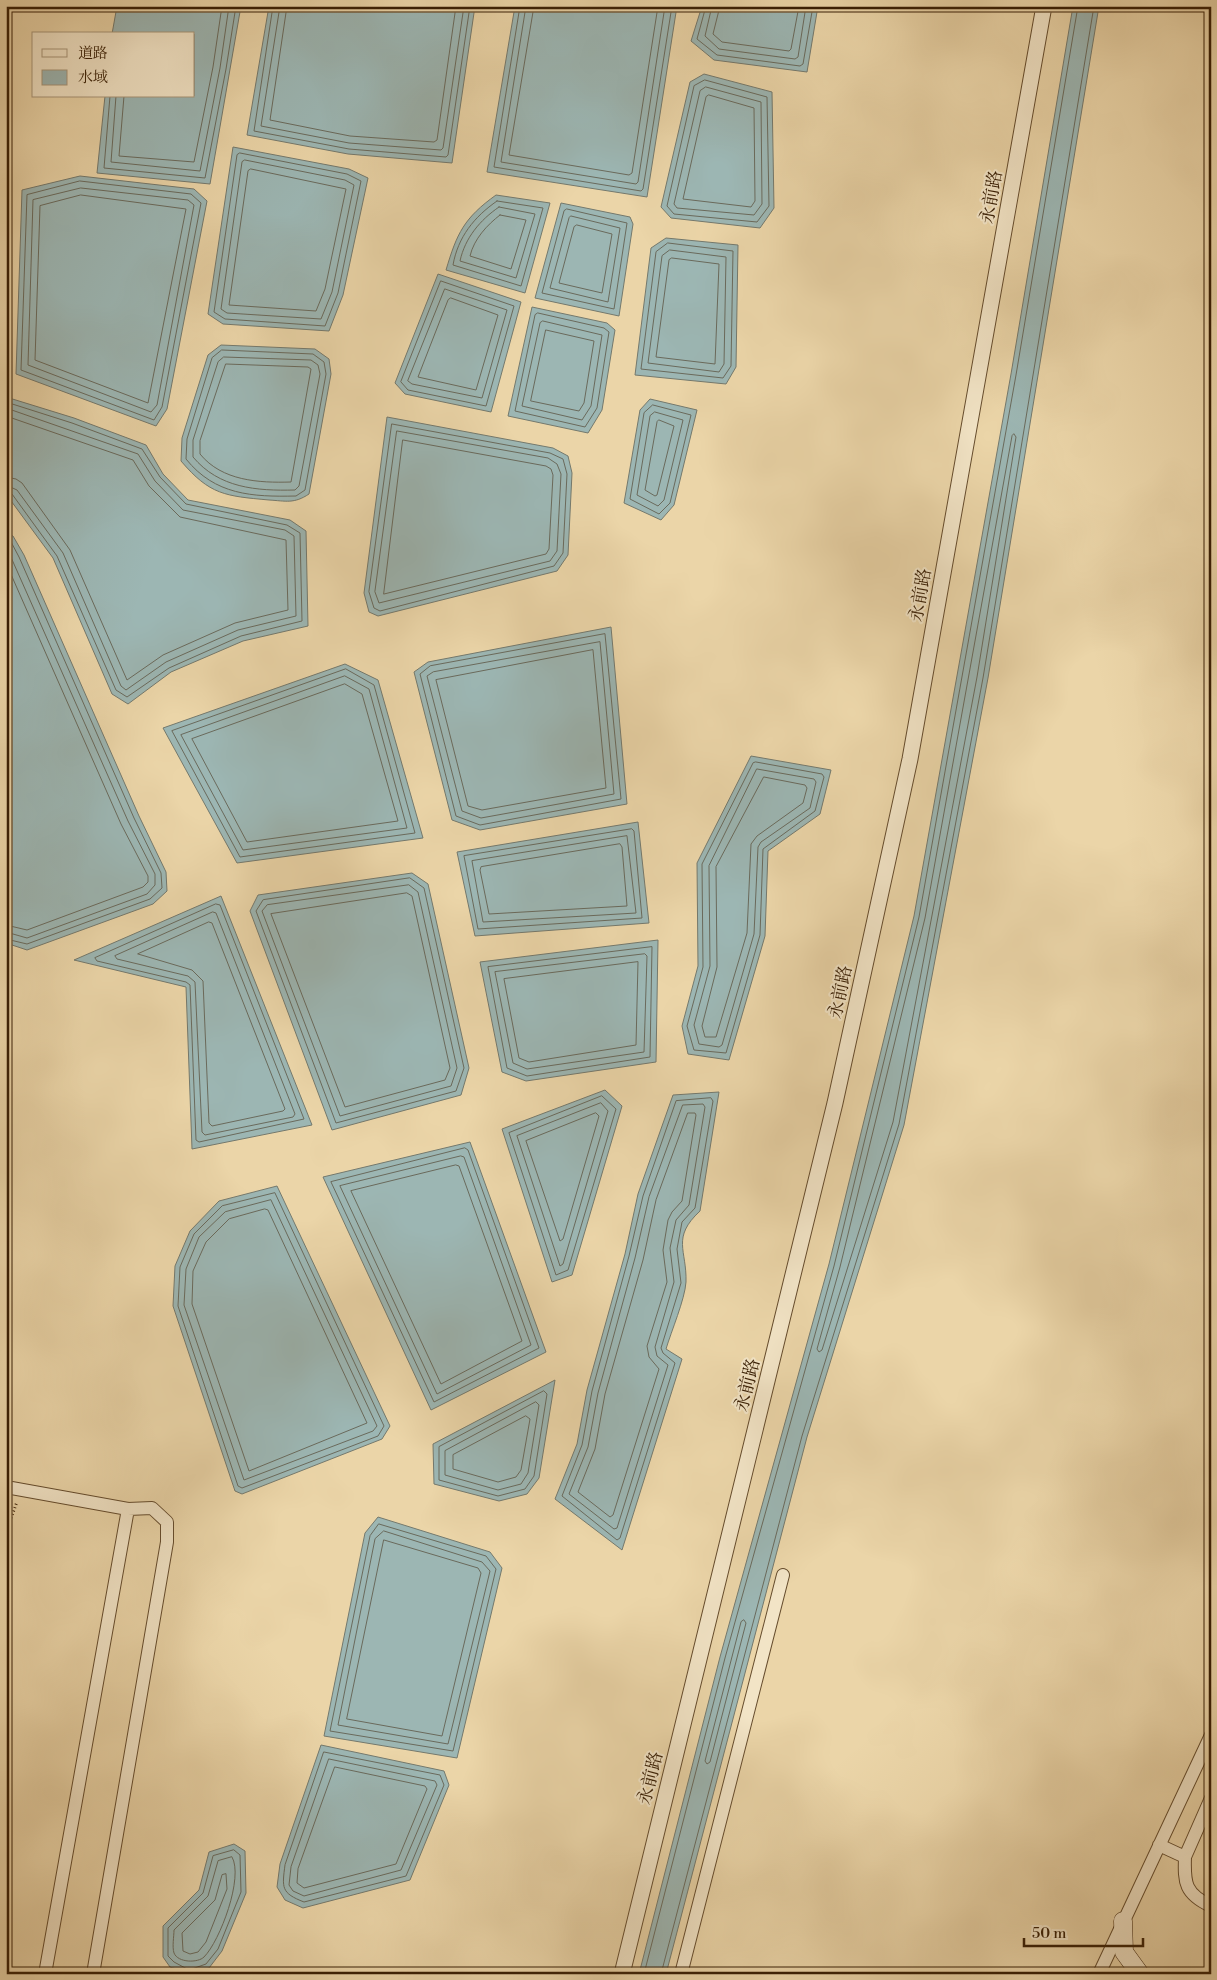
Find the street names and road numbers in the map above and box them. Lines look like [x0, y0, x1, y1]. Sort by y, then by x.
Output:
street label: 永前路 [975, 169, 1008, 226]
street label: 永前路 [904, 567, 937, 624]
street label: 永前路 [824, 963, 857, 1021]
street label: 永前路 [730, 1356, 765, 1414]
street label: 永前路 [633, 1749, 668, 1807]

